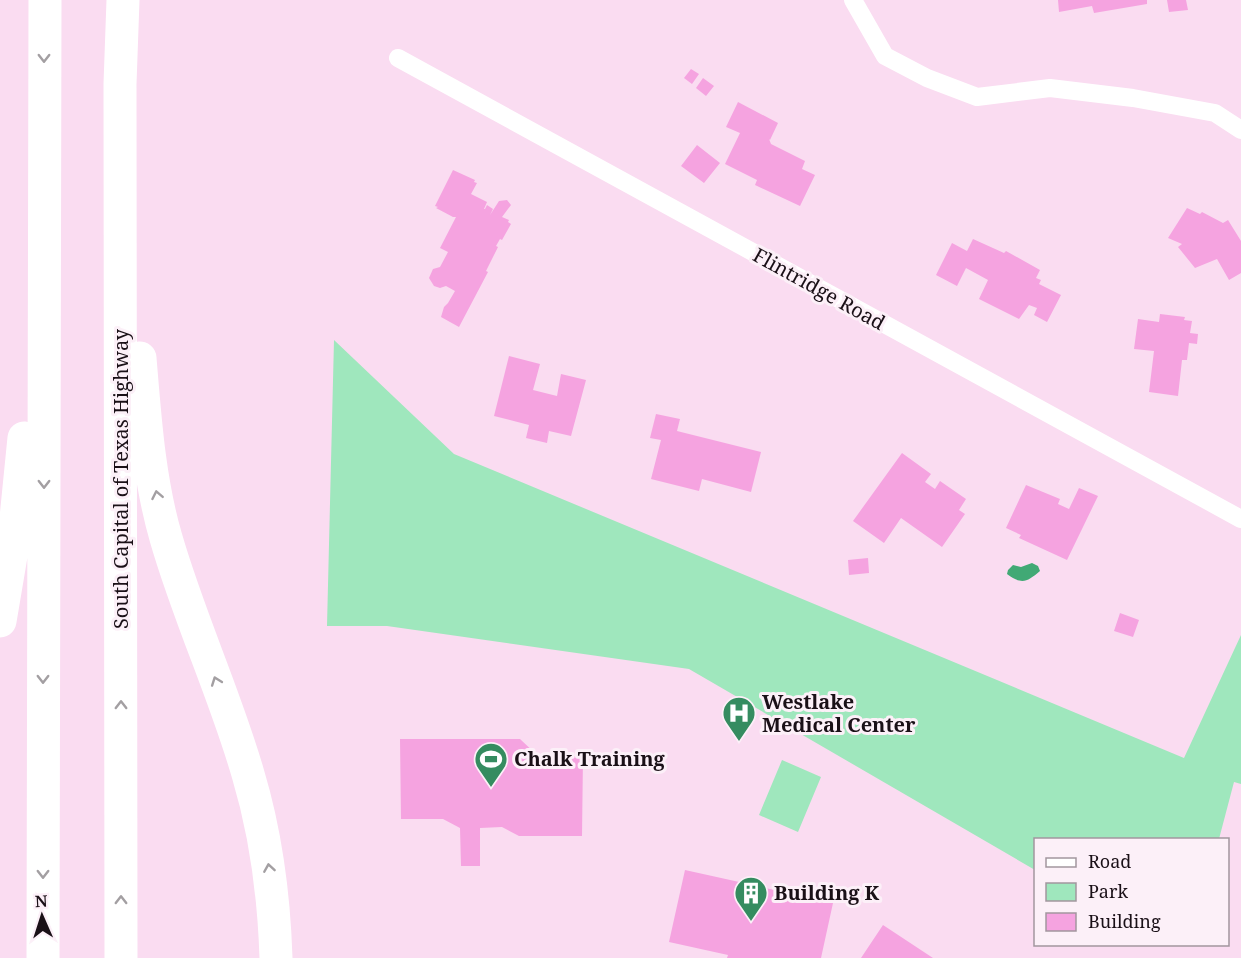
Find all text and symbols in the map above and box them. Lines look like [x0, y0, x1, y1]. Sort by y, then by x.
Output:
one-way arrow [38, 54, 50, 63]
street label: Flintridge Road [748, 241, 890, 336]
street label: South Capital of Texas Highway [107, 328, 134, 629]
one-way arrow [38, 480, 50, 489]
one-way arrow [151, 491, 164, 501]
one-way arrow [37, 675, 49, 684]
one-way arrow [211, 676, 224, 687]
place label: Westlake Medical Center [762, 688, 916, 738]
hospital icon: Westlake Medical Center [721, 695, 757, 742]
one-way arrow [115, 700, 127, 709]
sports icon: Chalk Training [473, 741, 509, 788]
place label: Chalk Training [514, 745, 666, 772]
legend [1034, 838, 1229, 946]
text: Road [1088, 849, 1131, 873]
one-way arrow [264, 863, 276, 873]
one-way arrow [37, 870, 49, 879]
building icon: Building K [733, 875, 769, 922]
place label: Building K [774, 879, 880, 906]
text: Park [1088, 879, 1128, 903]
north arrow [12, 886, 72, 946]
text: N [34, 890, 48, 912]
one-way arrow [115, 895, 127, 904]
text: Building [1088, 909, 1161, 933]

